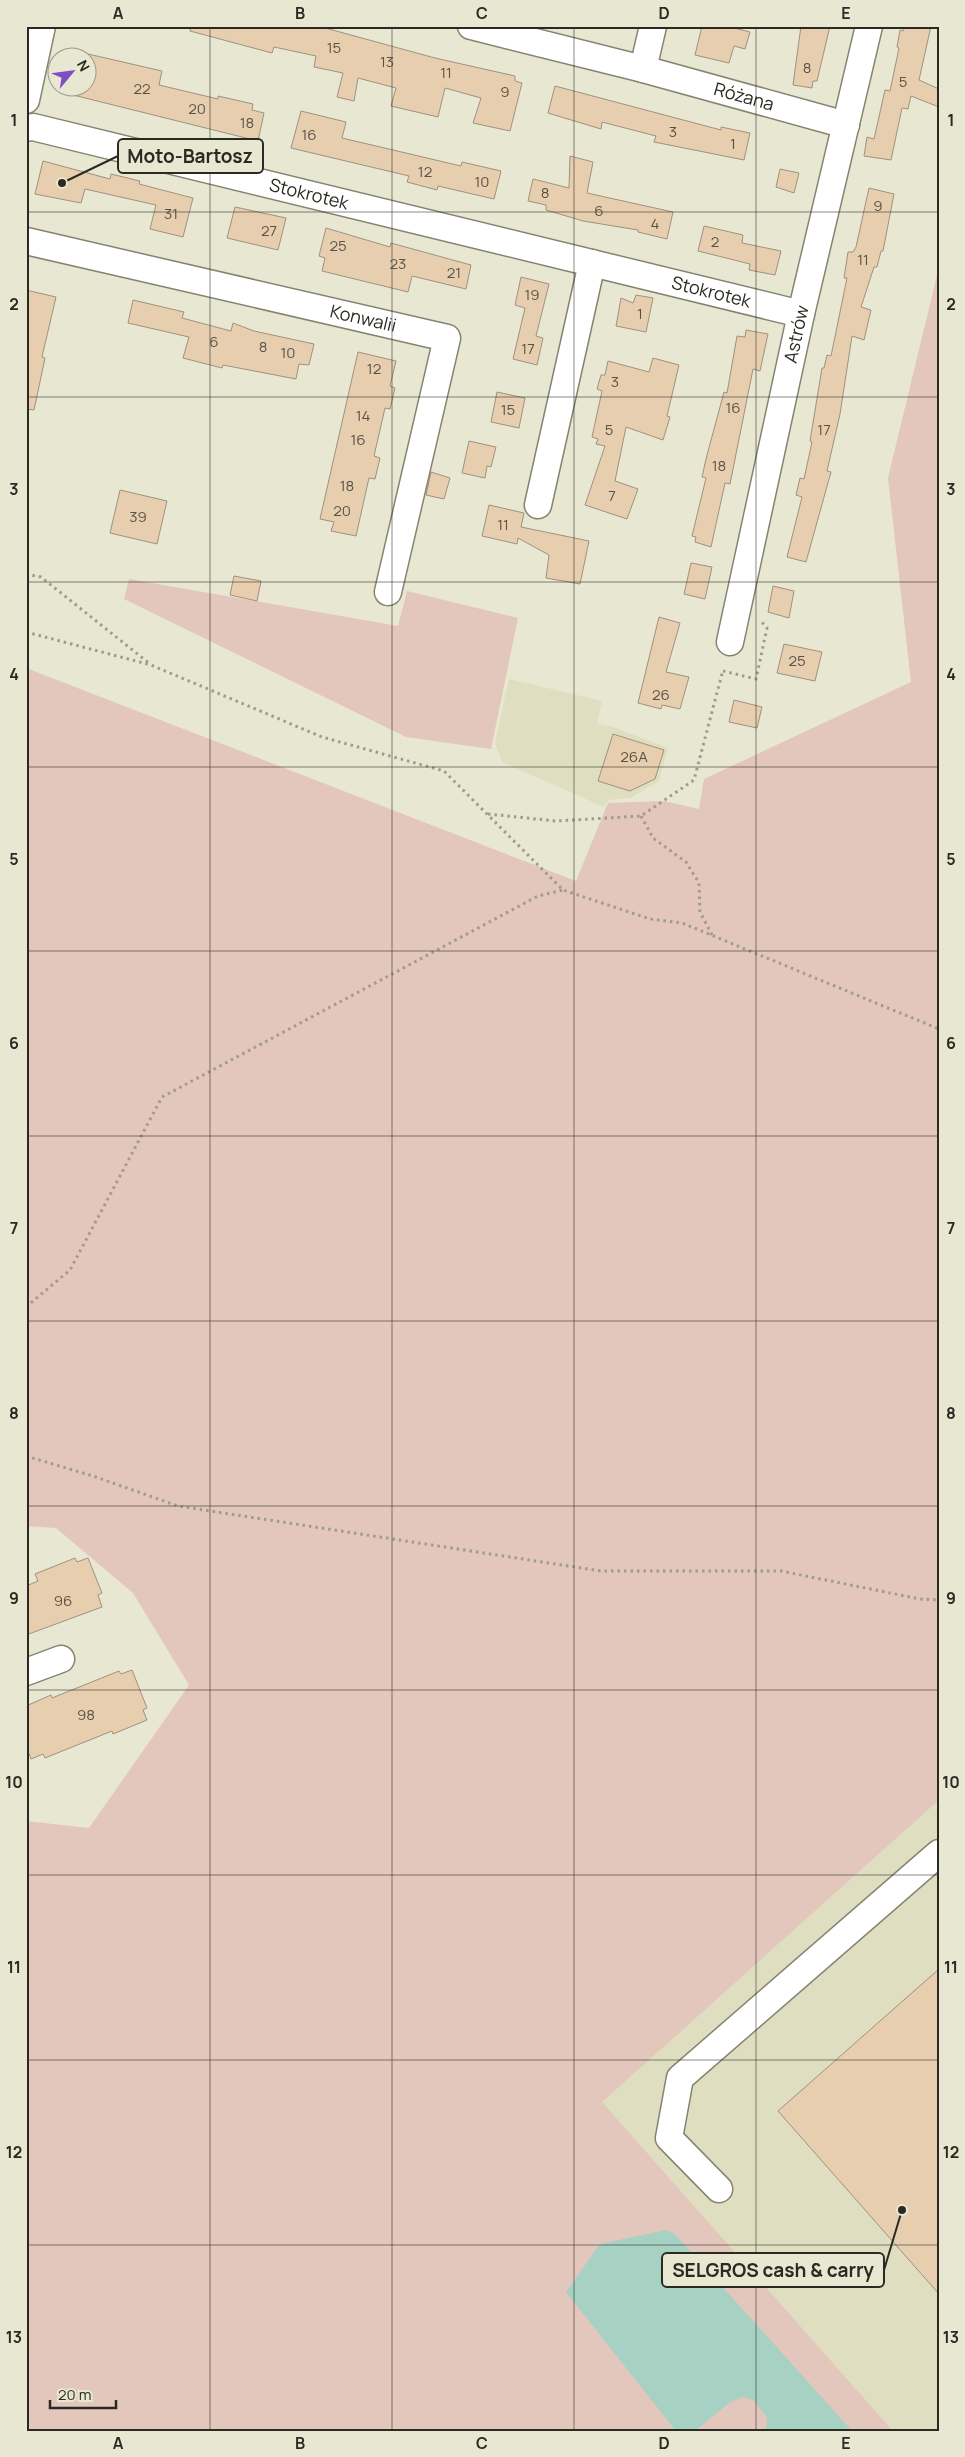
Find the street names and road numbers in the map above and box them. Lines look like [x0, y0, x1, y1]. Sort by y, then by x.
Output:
street label: Różana [711, 76, 777, 116]
street label: Stokrotek [267, 172, 352, 215]
street label: Stokrotek [669, 270, 755, 313]
street label: Konwalii [328, 298, 399, 337]
street label: Astrów [778, 302, 814, 365]

